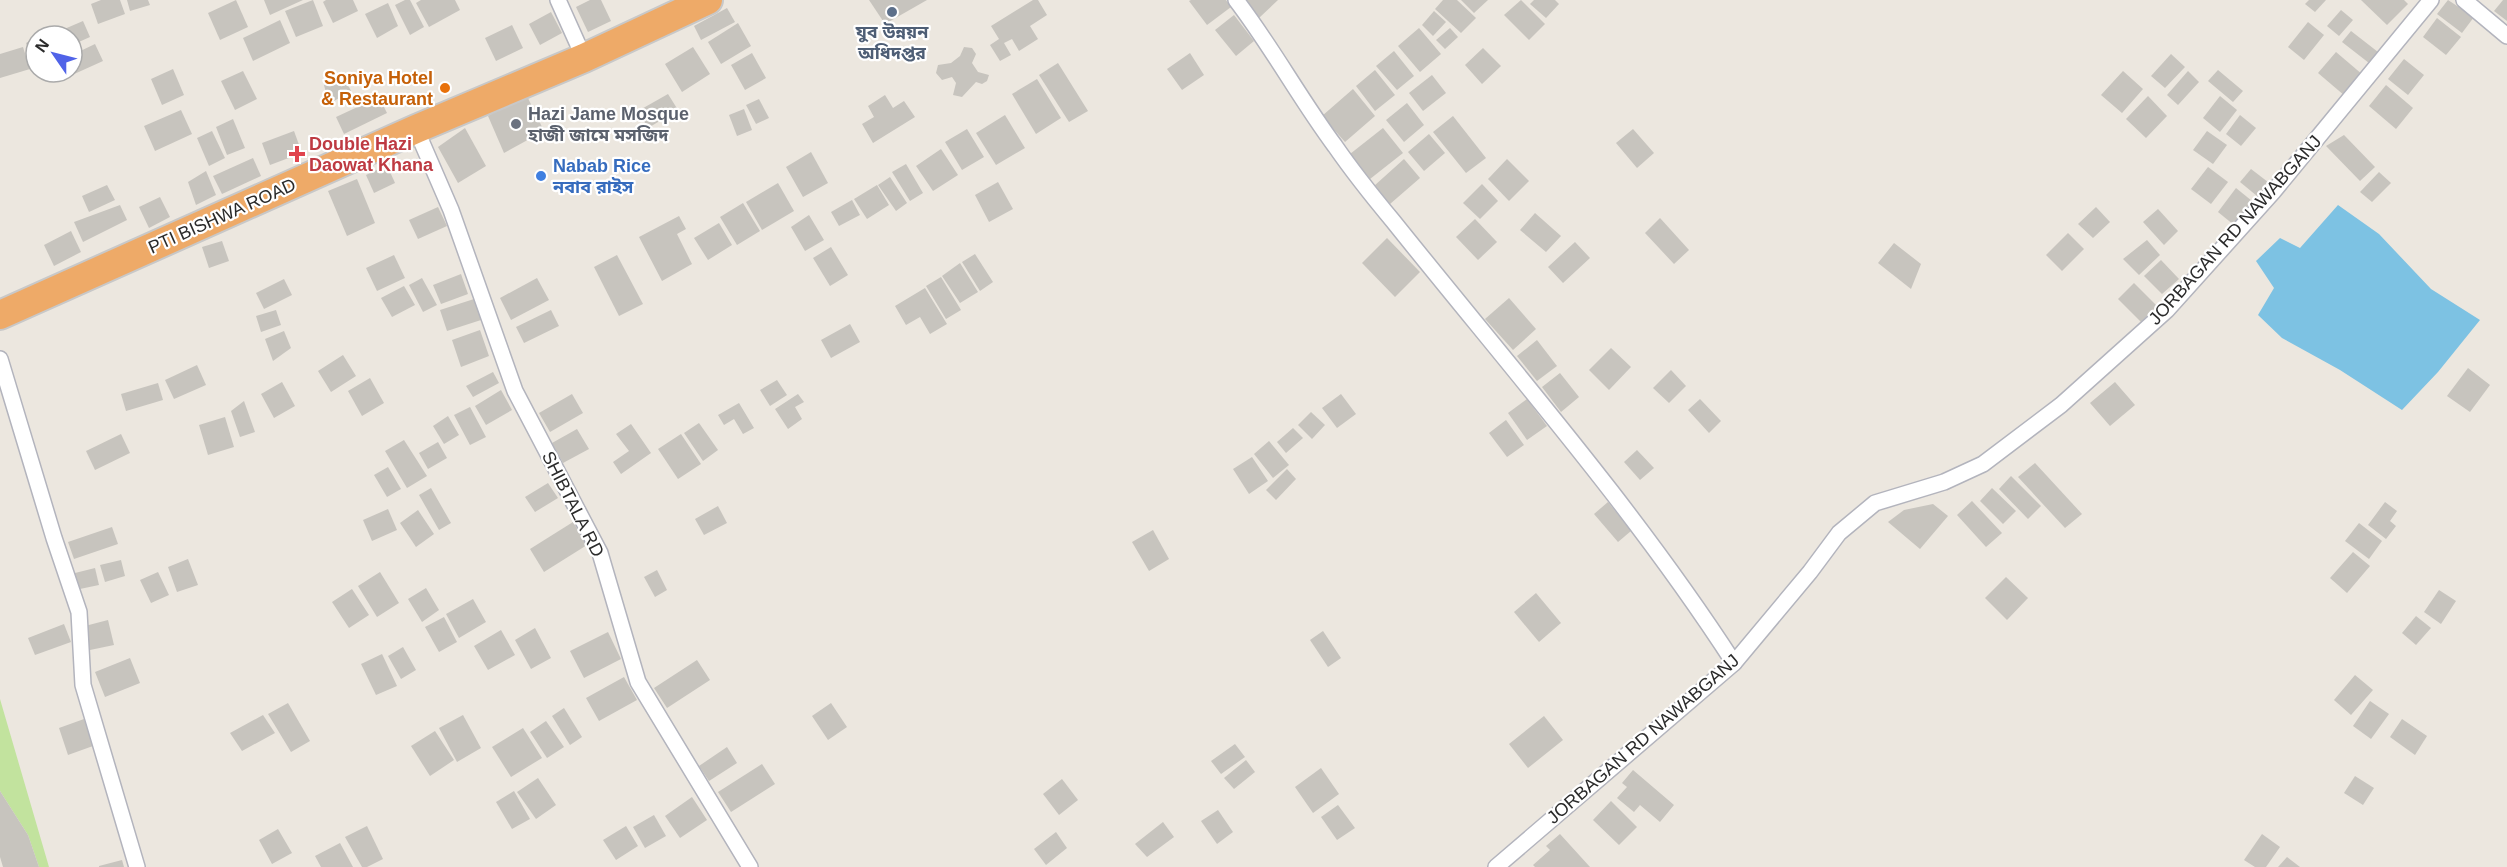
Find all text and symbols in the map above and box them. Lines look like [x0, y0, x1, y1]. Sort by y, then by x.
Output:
marker: যুব উন্নয়ন অধিদপ্তর [885, 5, 899, 19]
place label: যুব উন্নয়ন অধিদপ্তর [855, 22, 929, 63]
north arrow [24, 24, 84, 84]
text: N [32, 36, 52, 55]
place label: Soniya Hotel & Restaurant [321, 68, 433, 109]
marker: Soniya Hotel & Restaurant [438, 81, 452, 95]
place label: Hazi Jame Mosque হাজী জামে মসজিদ [527, 104, 689, 145]
marker: Hazi Jame Mosque হাজী জামে মসজিদ [509, 117, 523, 131]
street label: JORBAGAN RD NAWABGANJ [2145, 131, 2325, 329]
place label: Double Hazi Daowat Khana [309, 134, 434, 175]
marker: Double Hazi Daowat Khana [290, 147, 304, 161]
place label: Nabab Rice নবাব রাইস [552, 156, 651, 197]
marker: Nabab Rice নবাব রাইস [534, 169, 548, 183]
street label: PTI BISHWA ROAD [145, 174, 299, 258]
street label: SHIBTALA RD [538, 448, 608, 560]
street label: JORBAGAN RD NAWABGANJ [1543, 650, 1743, 828]

